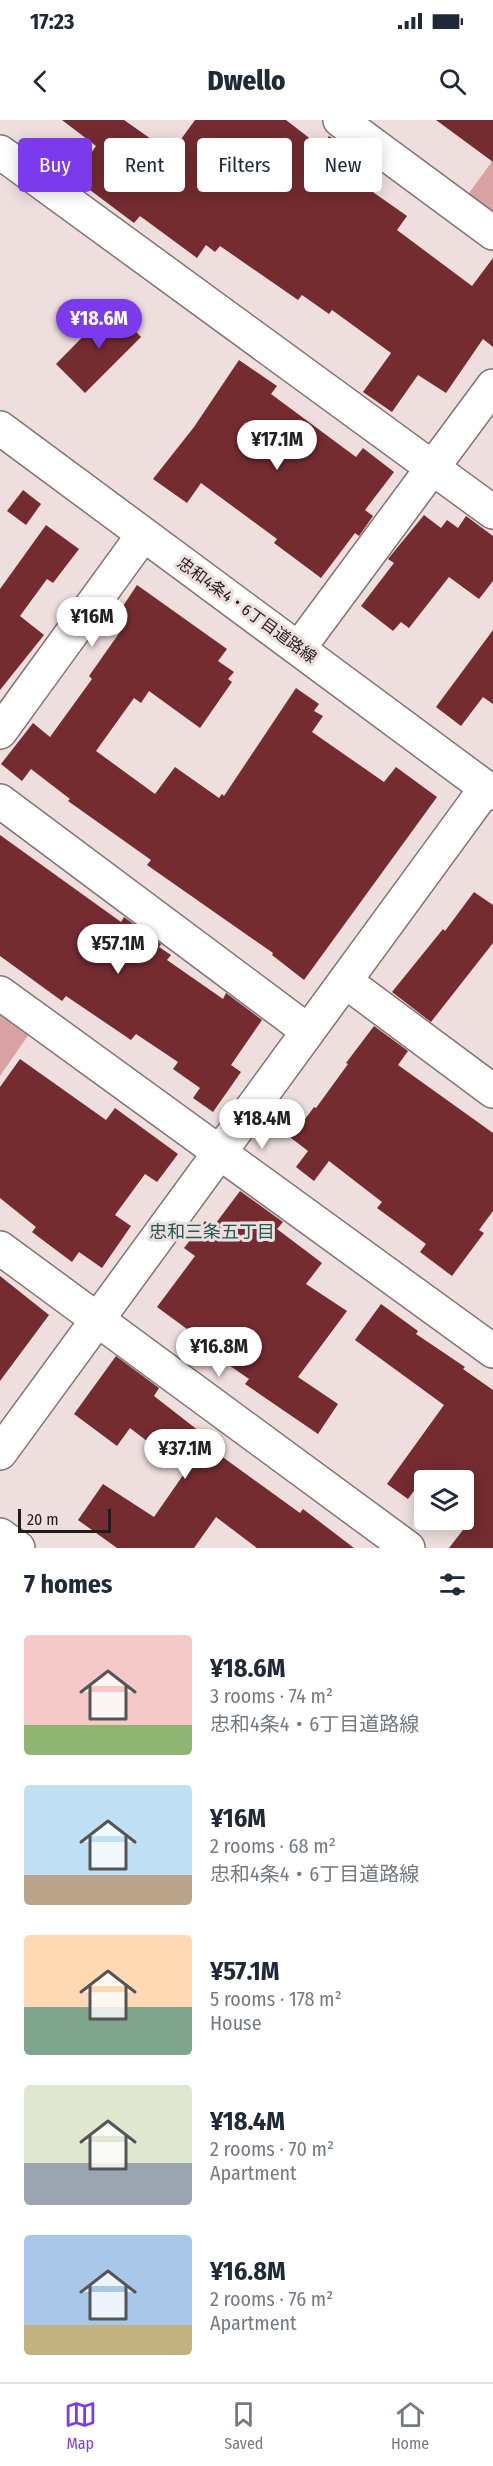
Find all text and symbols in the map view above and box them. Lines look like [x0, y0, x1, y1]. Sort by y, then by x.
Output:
text: 17:23 [30, 8, 74, 35]
icon: back [24, 65, 57, 98]
text: Dwello [207, 65, 286, 97]
icon: search [436, 65, 469, 98]
chip: Buy [18, 138, 92, 192]
chip: Rent [104, 138, 185, 192]
chip: Filters [197, 138, 292, 192]
chip: New [304, 138, 382, 192]
pin: ¥18.6M [50, 299, 148, 350]
text: ¥18.6M [70, 306, 128, 330]
pin: ¥17.1M [228, 420, 326, 471]
text: ¥17.1M [251, 427, 303, 451]
street label: 忠和4条4・6丁目道路線 [174, 553, 320, 667]
pin: ¥16M [56, 597, 128, 648]
text: ¥16M [70, 604, 114, 628]
pin: ¥57.1M [69, 924, 167, 975]
text: ¥57.1M [91, 931, 145, 955]
pin: ¥18.4M [213, 1099, 311, 1150]
text: ¥18.4M [233, 1106, 291, 1130]
district label: 忠和三条五丁目 [149, 1221, 275, 1243]
pin: ¥16.8M [170, 1327, 268, 1378]
text: ¥16.8M [190, 1334, 248, 1358]
pin: ¥37.1M [136, 1429, 234, 1480]
text: ¥37.1M [158, 1436, 212, 1460]
map controls [414, 1470, 474, 1530]
button: layers [414, 1470, 474, 1530]
scale bar [18, 1506, 111, 1534]
text: 20 m [27, 1510, 58, 1529]
icon: filters [436, 1568, 469, 1601]
text: 7 homes [24, 1569, 112, 1600]
text: ¥18.6M [210, 1653, 285, 1684]
icon: home [72, 1659, 144, 1731]
text: 3 rooms · 74 m² [210, 1684, 333, 1708]
text: 忠和4条4・6丁目道路線 [210, 1712, 419, 1736]
text: ¥16M [210, 1803, 266, 1834]
icon: home [72, 1809, 144, 1881]
text: 2 rooms · 68 m² [210, 1834, 336, 1858]
text: 忠和4条4・6丁目道路線 [210, 1862, 419, 1886]
text: ¥57.1M [210, 1956, 280, 1987]
icon: home [72, 1959, 144, 2031]
text: 5 rooms · 178 m² [210, 1987, 342, 2011]
text: House [210, 2011, 262, 2035]
text: ¥18.4M [210, 2106, 285, 2137]
icon: home [72, 2109, 144, 2181]
text: 2 rooms · 70 m² [210, 2137, 334, 2161]
text: Apartment [210, 2161, 297, 2185]
text: ¥16.8M [210, 2256, 286, 2287]
icon: home [72, 2259, 144, 2331]
text: 2 rooms · 76 m² [210, 2287, 333, 2311]
text: Apartment [210, 2311, 297, 2335]
tab: Map [64, 2398, 97, 2453]
tab: Saved [224, 2398, 263, 2453]
tab: Home [391, 2398, 429, 2453]

